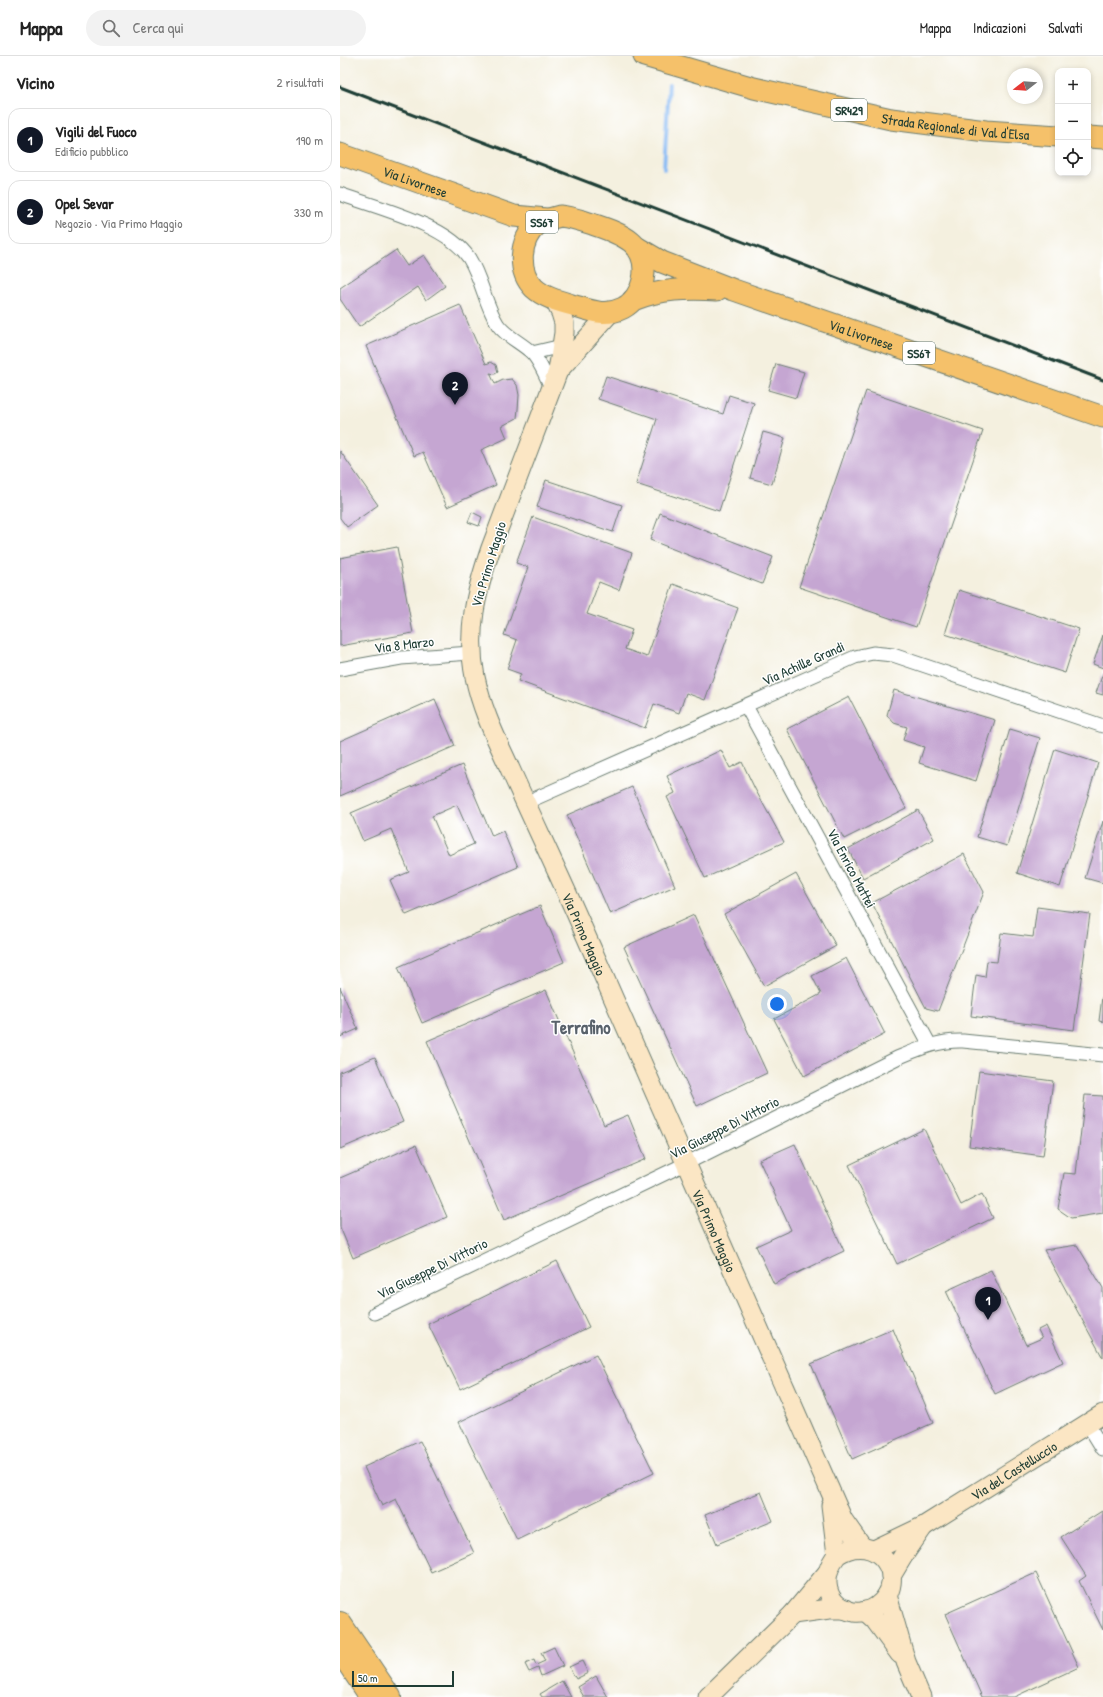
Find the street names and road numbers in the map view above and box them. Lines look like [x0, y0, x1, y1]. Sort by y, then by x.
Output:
road number: SR429 [831, 99, 867, 121]
street label: Strada Regionale di Val d'Elsa [880, 108, 1031, 144]
street label: Via Livornese [380, 161, 451, 201]
road number: SS67 [526, 211, 558, 233]
street label: Via Livornese [827, 314, 897, 354]
road number: SS67 [903, 342, 935, 364]
street label: Via Primo Maggio [466, 519, 511, 609]
street label: Via 8 Marzo [373, 631, 435, 657]
street label: Via Achille Grandi [759, 636, 847, 690]
street label: Via Enrico Mattei [823, 825, 881, 911]
street label: Via Primo Maggio [558, 889, 611, 978]
street label: Via Giuseppe Di Vittorio [666, 1091, 783, 1164]
street label: Via Primo Maggio [688, 1186, 742, 1275]
street label: Via Giuseppe Di Vittorio [374, 1233, 491, 1304]
street label: Via del Castelluccio [967, 1436, 1060, 1504]

